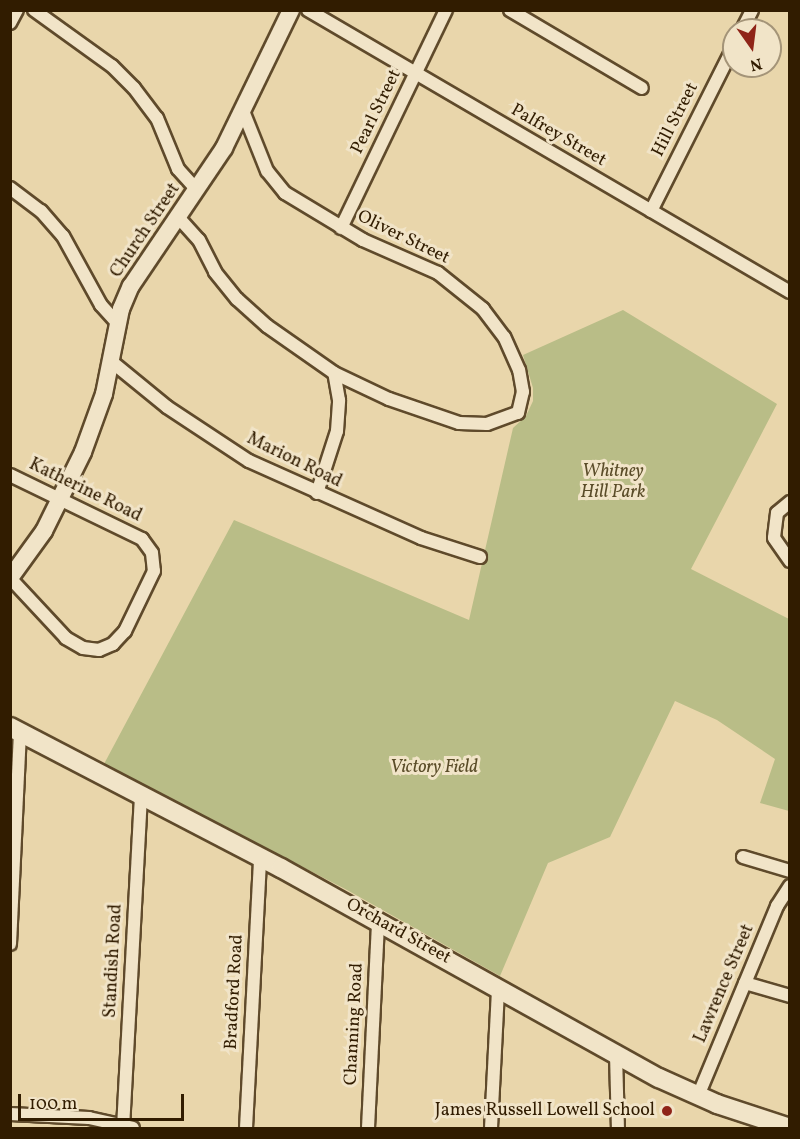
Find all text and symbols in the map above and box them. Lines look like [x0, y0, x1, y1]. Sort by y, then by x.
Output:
north arrow [722, 18, 782, 78]
text: N [748, 51, 764, 76]
street label: Pearl Street [347, 66, 407, 158]
street label: Hill Street [648, 79, 704, 161]
street label: Palfrey Street [506, 100, 610, 172]
street label: Church Street [106, 180, 186, 282]
street label: Oliver Street [353, 206, 453, 270]
street label: Marion Road [243, 429, 345, 493]
street label: Katherine Road [25, 454, 145, 528]
park label: Whitney Hill Park [581, 462, 645, 504]
park label: Victory Field [390, 757, 478, 779]
street label: Orchard Street [342, 894, 454, 970]
street label: Standish Road [100, 903, 128, 1019]
street label: Lawrence Street [690, 922, 760, 1046]
street label: Bradford Road [221, 934, 249, 1050]
street label: Channing Road [341, 962, 369, 1086]
scale bar [21, 1082, 188, 1120]
text: 100 m [29, 1092, 78, 1117]
place label: James Russell Lowell School [435, 1100, 655, 1122]
marker: James Russell Lowell School [660, 1104, 674, 1118]

